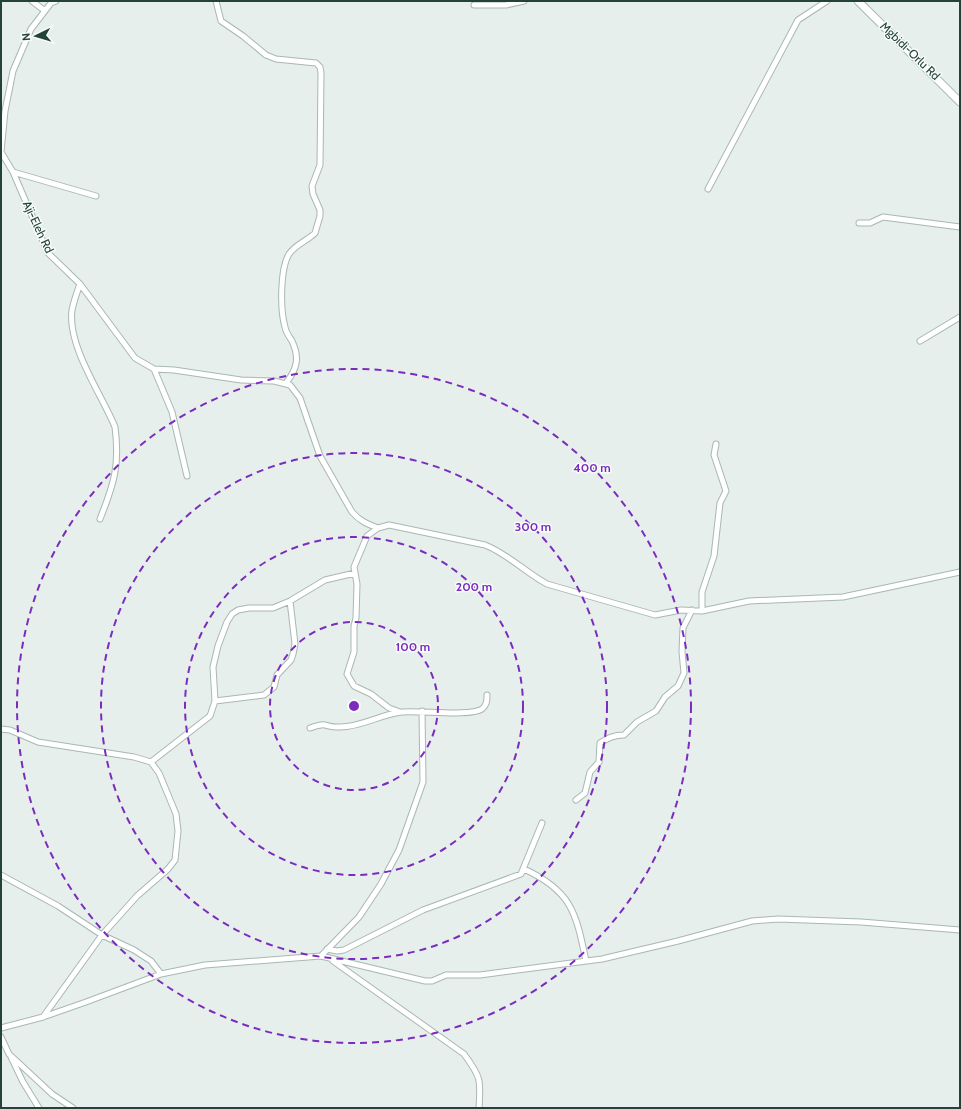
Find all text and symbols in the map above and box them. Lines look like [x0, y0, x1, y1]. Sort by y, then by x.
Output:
north arrow [16, 16, 56, 56]
street label: Mgbidi-Orlu Rd [877, 18, 943, 83]
text: N [19, 32, 33, 41]
street label: Aji-Eleh Rd [20, 198, 57, 255]
text: 400 m [573, 460, 611, 475]
text: 300 m [515, 519, 551, 534]
text: 200 m [456, 579, 492, 594]
text: 100 m [396, 639, 430, 654]
centre of rings [347, 699, 361, 713]

